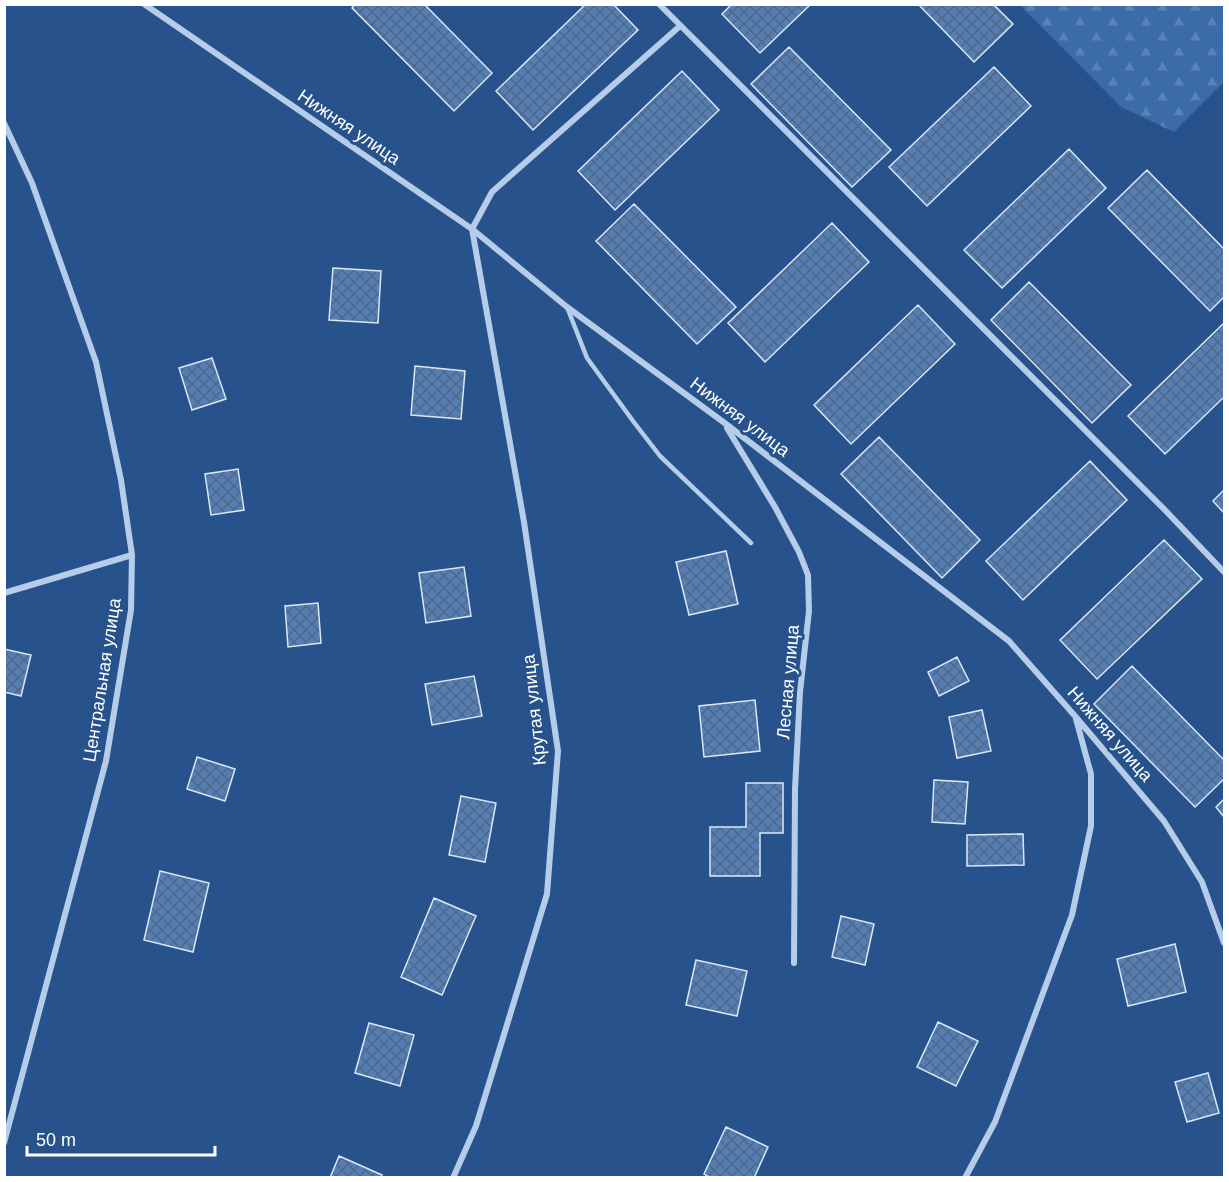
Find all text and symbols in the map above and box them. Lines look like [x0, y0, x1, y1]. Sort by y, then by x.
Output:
street label: Нижняя улица [294, 85, 405, 169]
street label: Нижняя улица [686, 373, 794, 461]
street label: Центральная улица [79, 596, 125, 763]
street label: Лесная улица [773, 623, 803, 740]
street label: Крутая улица [518, 652, 550, 767]
street label: Нижняя улица [1063, 683, 1157, 786]
scale bar [27, 1119, 214, 1157]
text: 50 m [36, 1130, 76, 1150]

